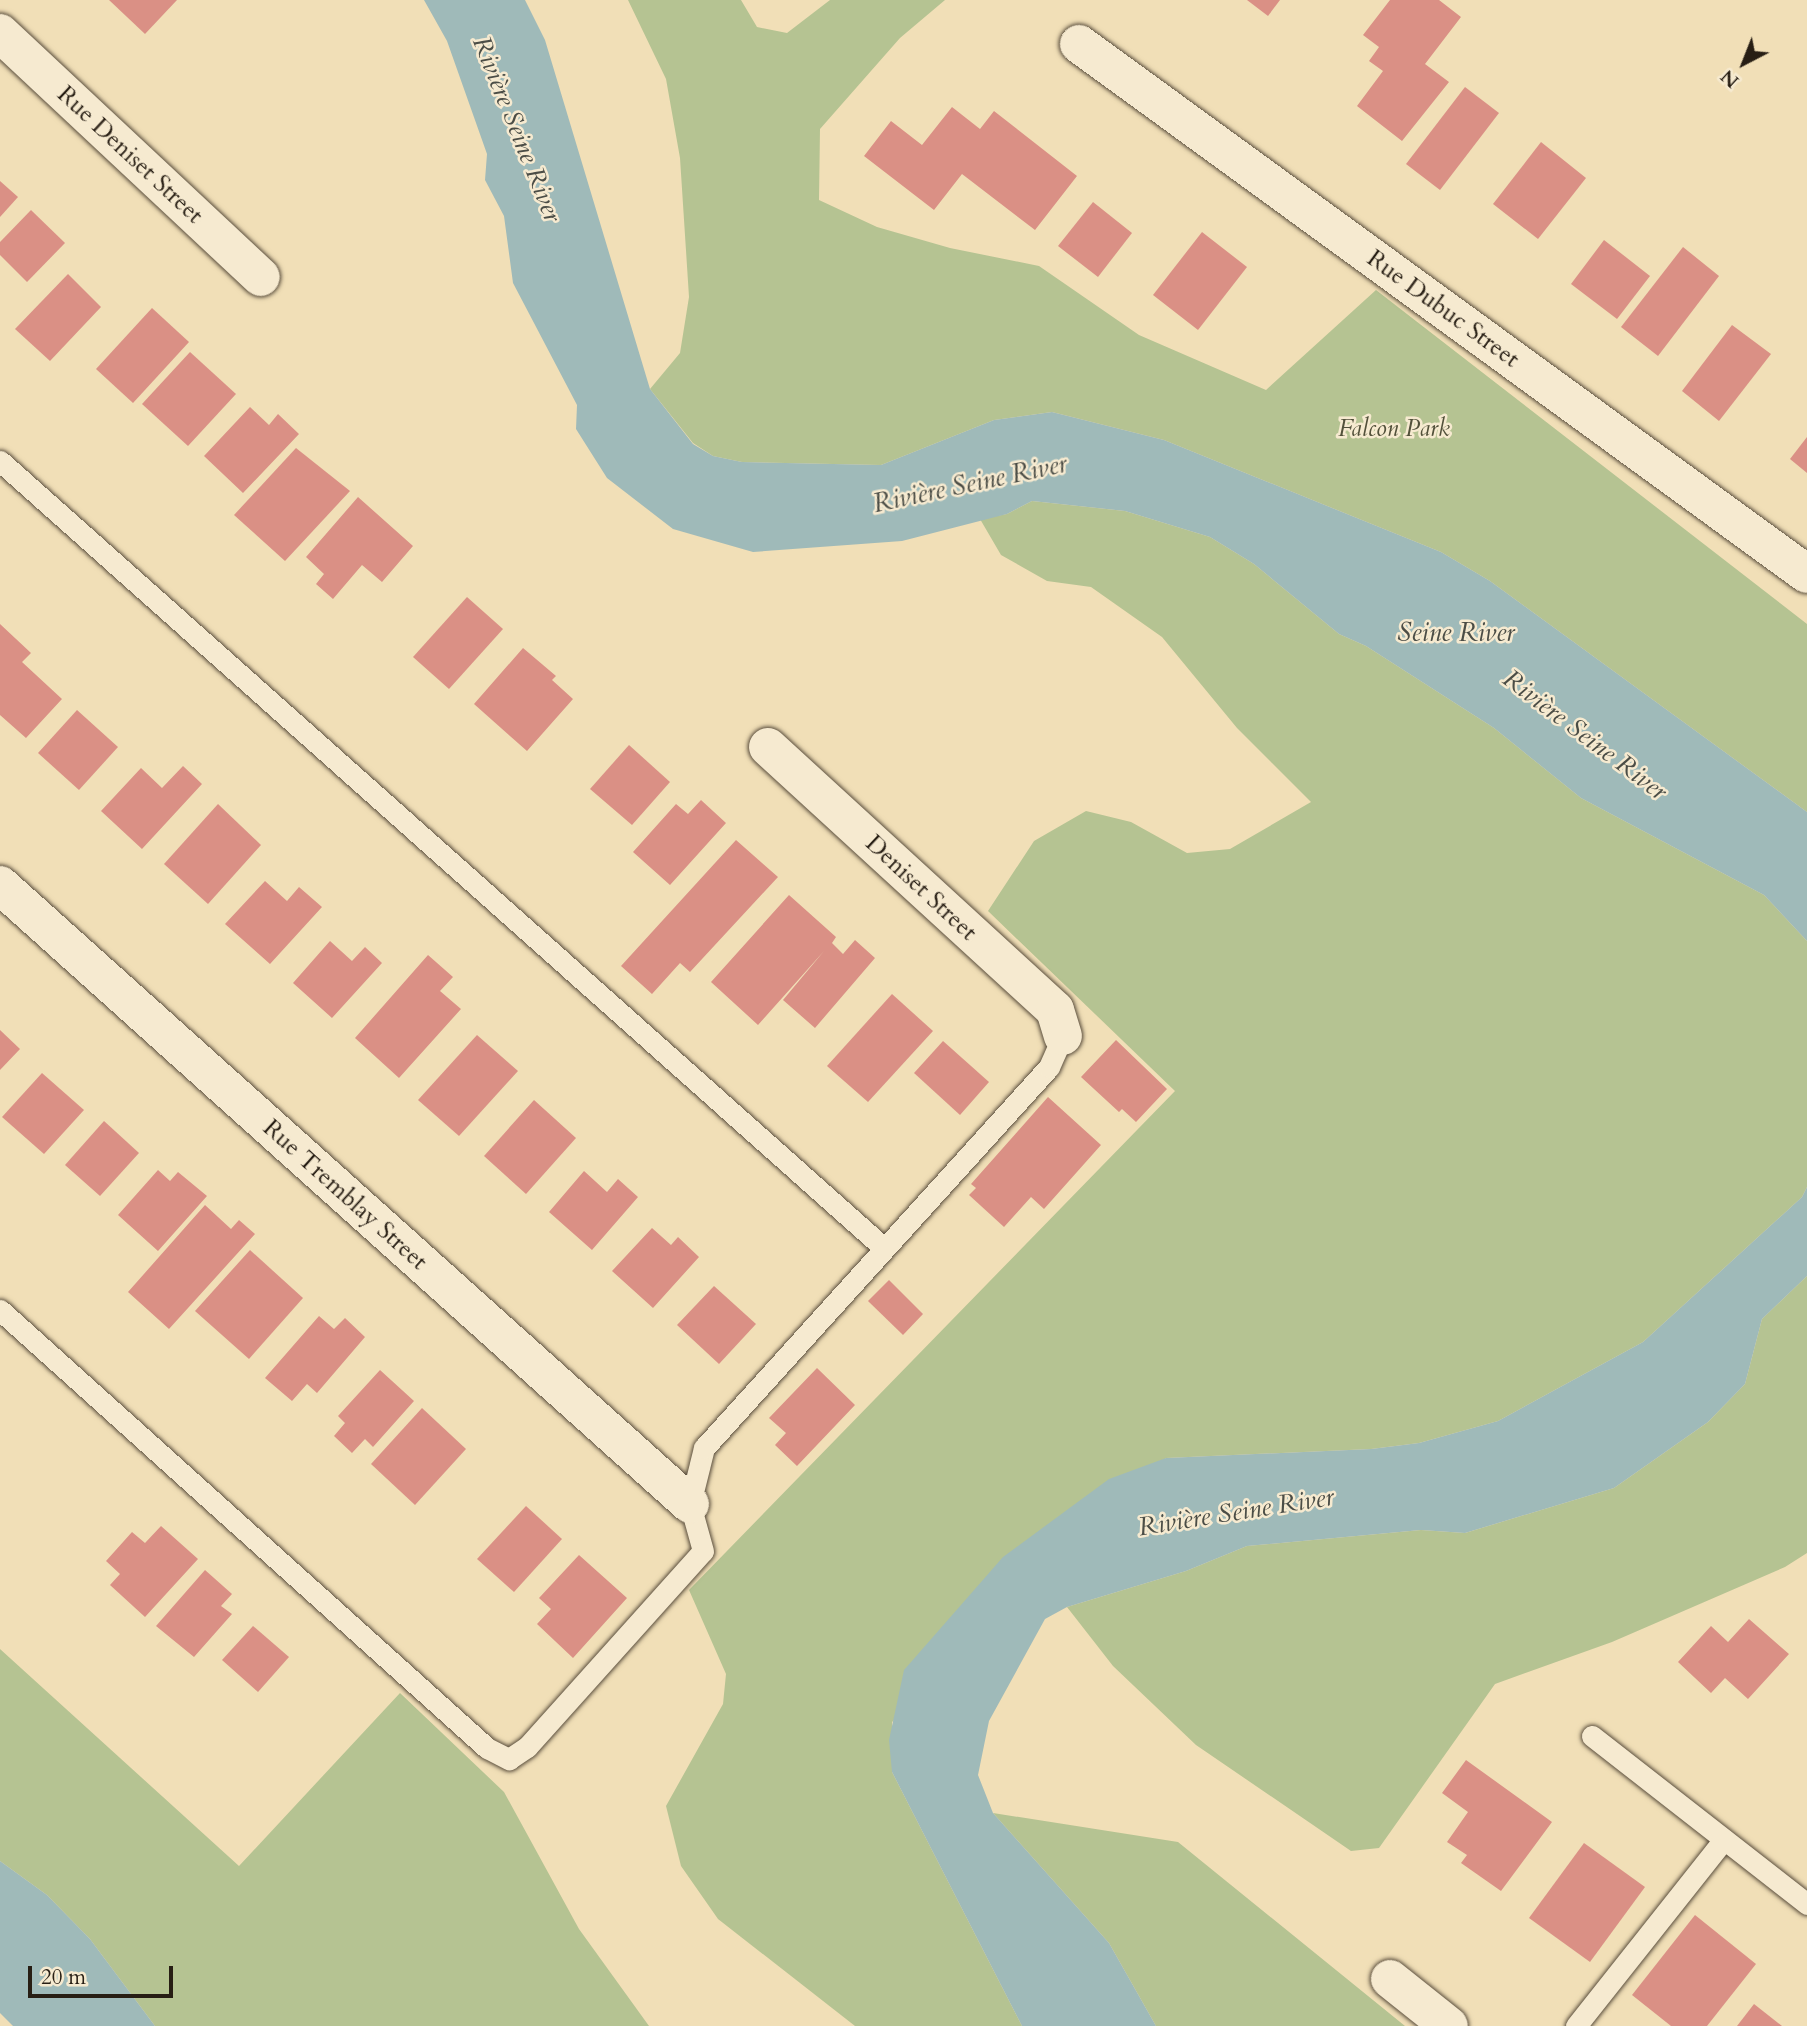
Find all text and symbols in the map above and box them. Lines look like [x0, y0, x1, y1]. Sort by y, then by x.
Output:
north arrow [1709, 28, 1779, 98]
water label: Rivière Seine River [466, 32, 568, 226]
text: N [1715, 63, 1745, 94]
street label: Rue Deniset Street [51, 80, 209, 230]
street label: Rue Dubuc Street [1361, 244, 1525, 374]
park label: Falcon Park [1338, 415, 1450, 443]
water label: Rivière Seine River [870, 448, 1070, 520]
water label: Seine River [1397, 617, 1515, 649]
water label: Rivière Seine River [1497, 663, 1673, 807]
street label: Deniset Street [859, 829, 983, 947]
street label: Rue Tremblay Street [257, 1114, 433, 1276]
water label: Rivière Seine River [1136, 1481, 1336, 1543]
scale bar [32, 1952, 177, 1996]
text: 20 m [41, 1963, 86, 1992]

